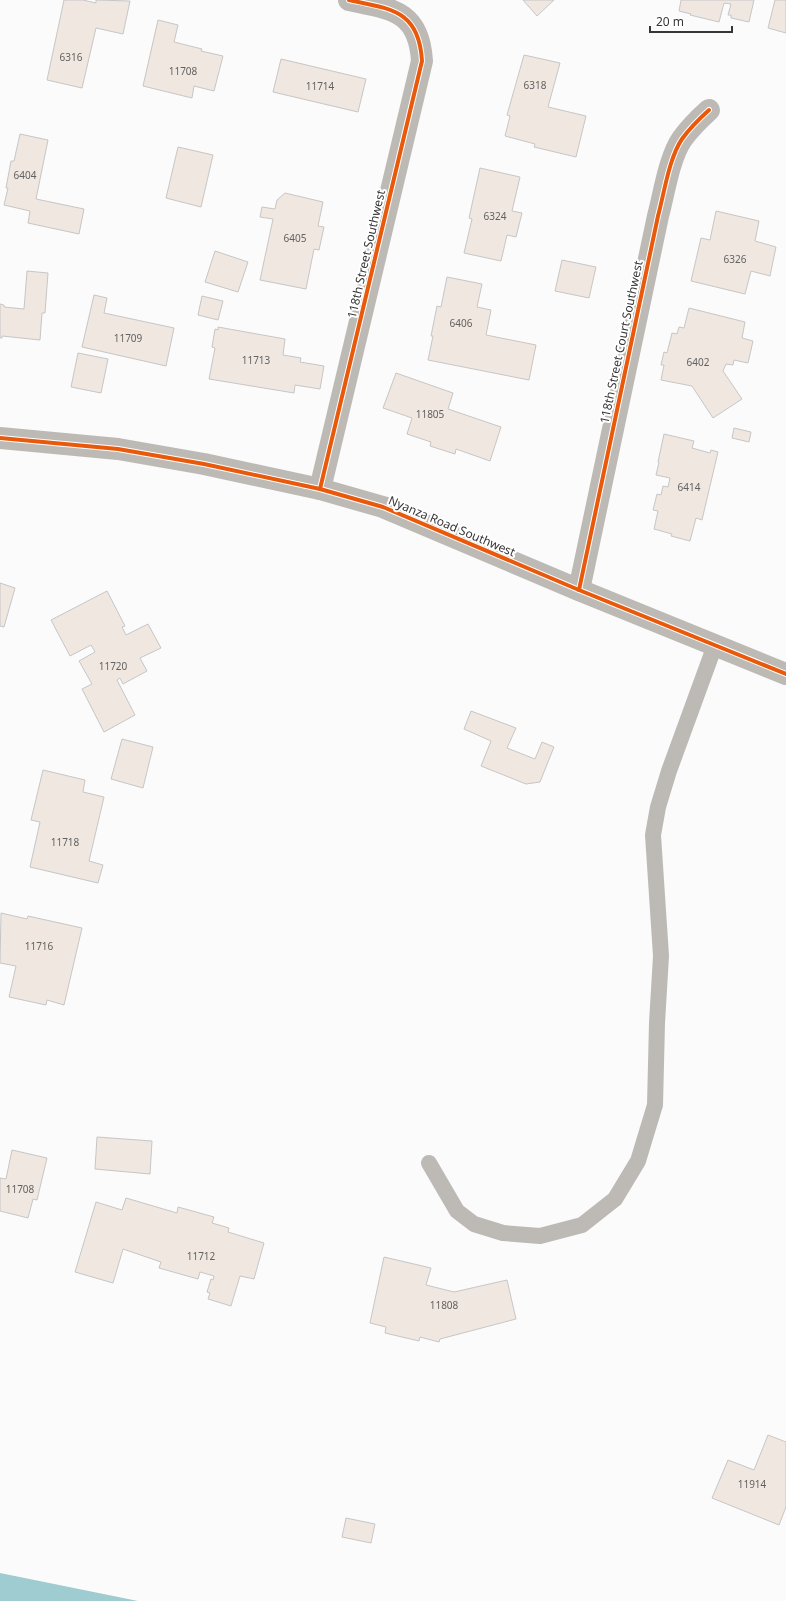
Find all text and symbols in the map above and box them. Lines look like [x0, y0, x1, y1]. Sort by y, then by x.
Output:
scale bar [650, 8, 732, 34]
text: 20 m [656, 13, 684, 30]
house number: 6316 [60, 50, 83, 64]
house number: 11708 [169, 64, 198, 78]
house number: 6318 [524, 78, 547, 92]
house number: 11714 [306, 79, 335, 93]
house number: 6404 [14, 168, 37, 182]
street label: 118th Street Southwest [343, 187, 389, 320]
house number: 6324 [484, 209, 507, 223]
house number: 6405 [284, 231, 307, 245]
house number: 6326 [724, 252, 747, 266]
street label: 118th Street Court Southwest [595, 258, 647, 425]
house number: 6406 [450, 316, 473, 330]
house number: 11709 [114, 331, 143, 345]
house number: 11713 [242, 353, 271, 367]
house number: 6402 [687, 355, 710, 369]
house number: 11805 [416, 407, 445, 421]
house number: 6414 [678, 480, 701, 494]
street label: Nyanza Road Southwest [386, 492, 519, 561]
house number: 11720 [99, 659, 128, 673]
house number: 11718 [51, 835, 80, 849]
house number: 11716 [25, 939, 54, 953]
house number: 11708 [6, 1182, 35, 1196]
house number: 11712 [187, 1249, 216, 1263]
house number: 11808 [430, 1298, 459, 1312]
house number: 11914 [738, 1477, 767, 1491]

